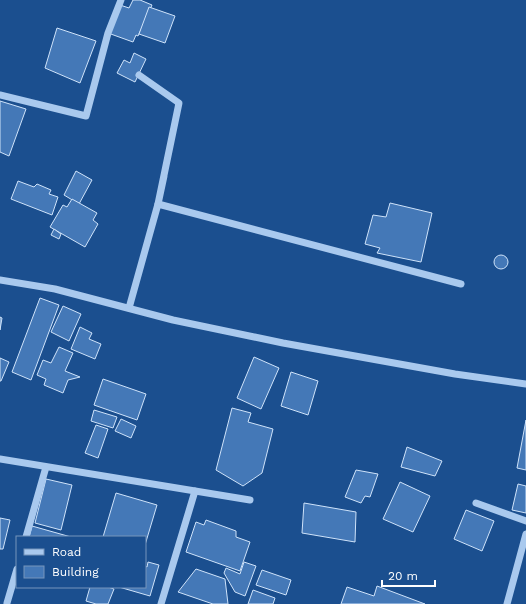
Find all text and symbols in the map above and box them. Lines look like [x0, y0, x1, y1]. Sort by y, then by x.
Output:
legend [16, 536, 146, 588]
text: Road [52, 545, 81, 559]
scale bar [382, 562, 435, 588]
text: Building [52, 565, 99, 579]
text: 20 m [388, 569, 418, 583]

